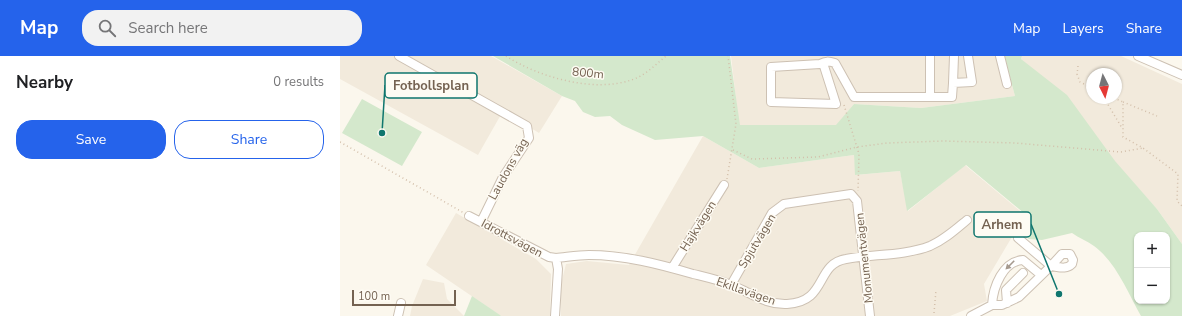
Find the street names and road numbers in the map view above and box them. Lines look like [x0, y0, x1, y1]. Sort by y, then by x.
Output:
street label: 800m [571, 64, 605, 82]
street label: Laudons väg [484, 135, 532, 203]
street label: Hajkvägen [676, 198, 720, 254]
street label: Spjutvägen [734, 211, 780, 271]
street label: Monumentvägen [851, 212, 877, 304]
street label: Idrottsvägen [478, 215, 546, 261]
street label: Ekillavägen [714, 273, 778, 309]

